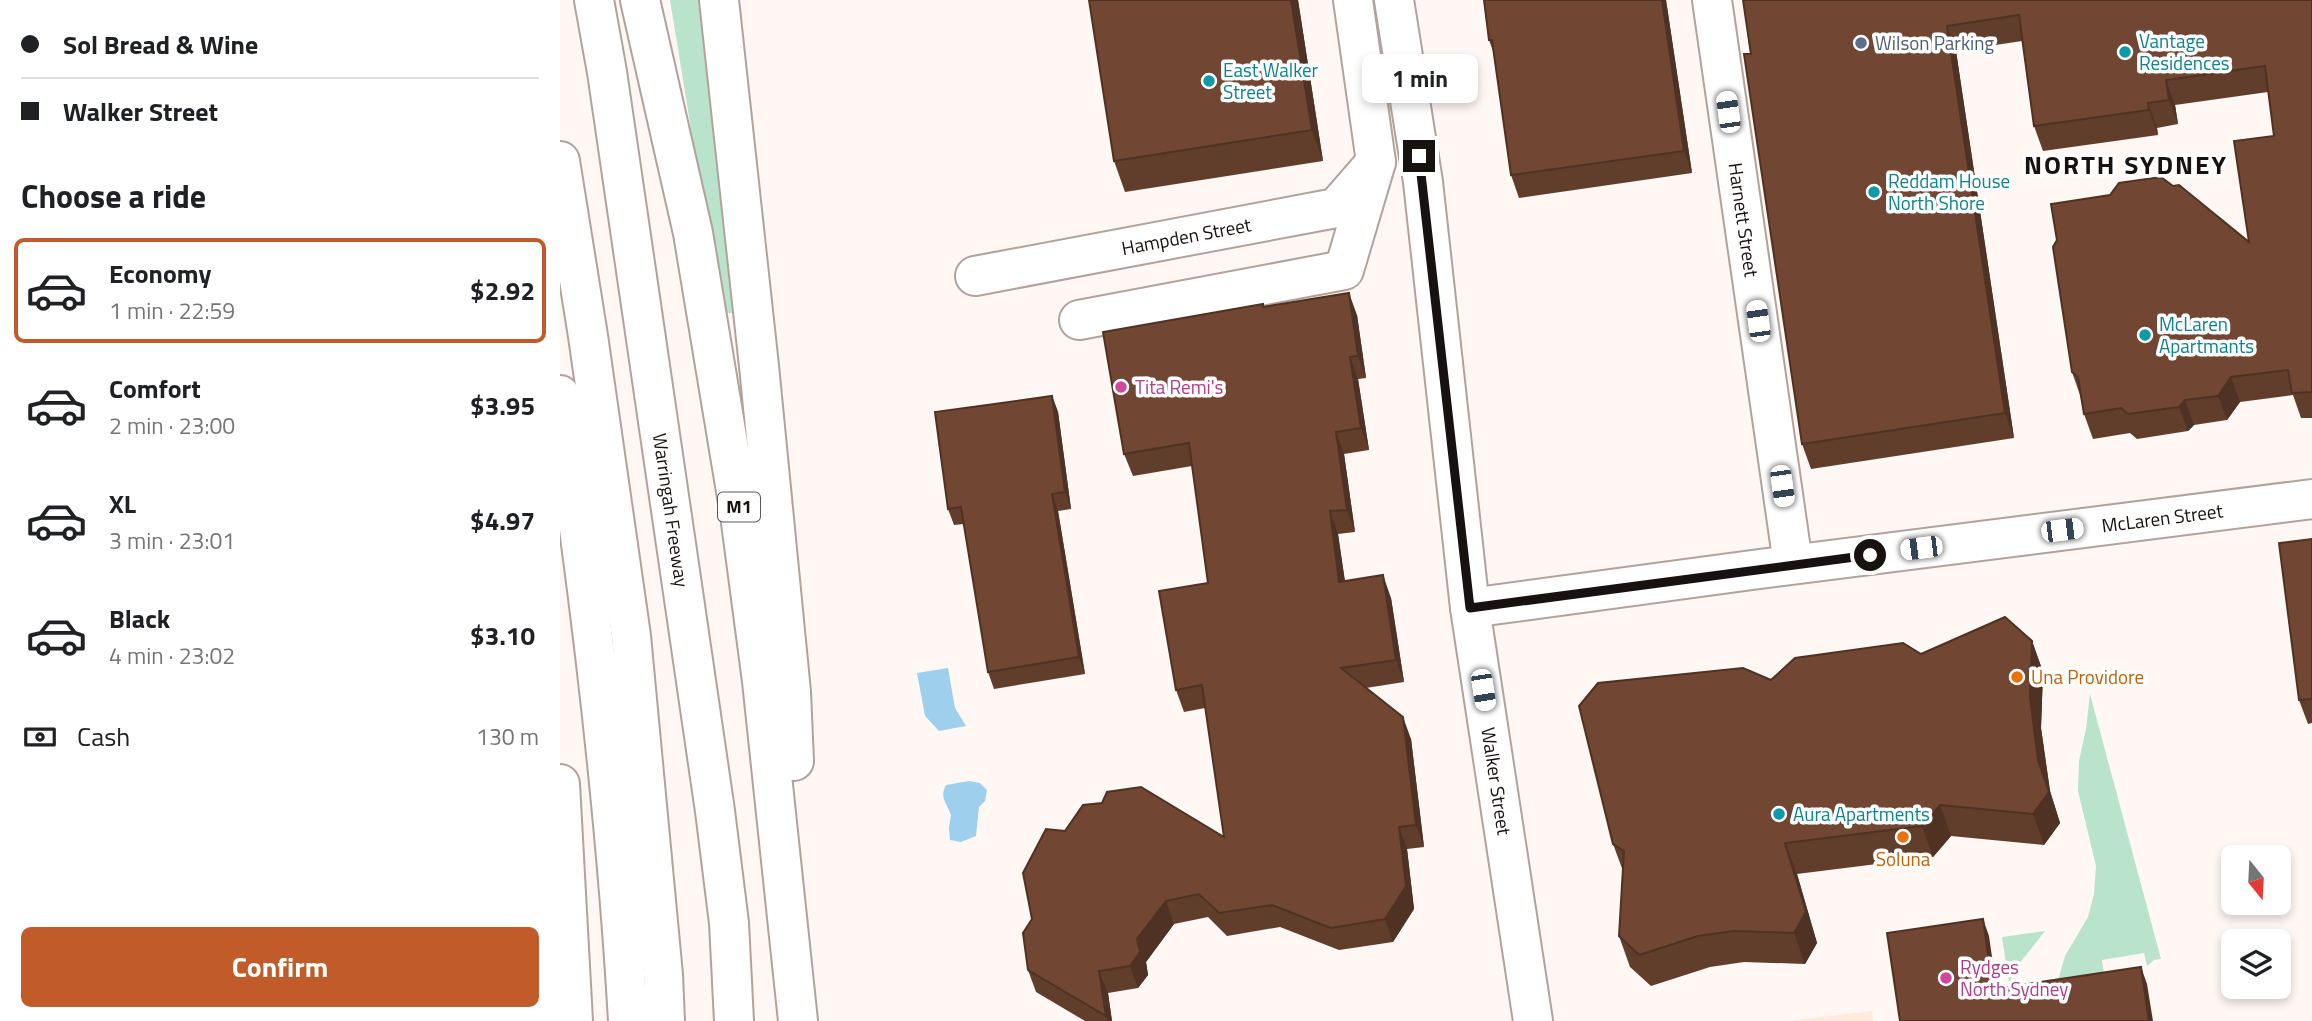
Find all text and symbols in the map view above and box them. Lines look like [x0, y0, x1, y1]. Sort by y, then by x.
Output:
text: Sol Bread & Wine [63, 25, 258, 64]
place label: Vantage Residences [2139, 26, 2230, 77]
place label: Wilson Parking [1875, 28, 1994, 57]
marker: Wilson Parking [1853, 35, 1869, 51]
marker: Vantage Residences [2117, 44, 2133, 60]
callout: 1 min [1361, 54, 1477, 104]
place label: East Walker Street [1223, 55, 1319, 106]
text: 1 min [1392, 61, 1448, 96]
marker: East Walker Street [1201, 73, 1217, 89]
car [1715, 90, 1742, 134]
text: Walker Street [63, 92, 218, 131]
route end [1403, 140, 1435, 172]
district label: NORTH SYDNEY [2024, 145, 2228, 184]
street label: Harnett Street [1722, 161, 1767, 279]
place label: Reddam House North Shore [1888, 166, 2010, 217]
text: Choose a ride [21, 172, 206, 220]
marker: Reddam House North Shore [1866, 184, 1882, 200]
street label: Hampden Street [1119, 209, 1254, 262]
text: Economy [109, 254, 211, 293]
icon: car [25, 259, 88, 322]
text: $2.92 [470, 271, 535, 310]
text: 1 min · 22:59 [109, 293, 235, 328]
car [1745, 299, 1772, 343]
place label: McLaren Apartmants [2159, 309, 2254, 360]
marker: McLaren Apartmants [2137, 327, 2153, 343]
text: Comfort [109, 369, 201, 408]
place label: Tita Remi's [1135, 372, 1224, 401]
icon: car [25, 374, 88, 437]
marker: Tita Remi's [1113, 379, 1129, 395]
text: $3.95 [470, 386, 535, 425]
text: 2 min · 23:00 [109, 408, 235, 443]
street label: Warringah Freeway [646, 431, 697, 589]
car [1769, 464, 1796, 508]
text: XL [109, 484, 136, 523]
icon: car [25, 489, 88, 552]
road number: M1 [718, 492, 760, 522]
street label: McLaren Street [2100, 495, 2225, 540]
text: $4.97 [470, 501, 535, 540]
car [2040, 517, 2085, 543]
text: 3 min · 23:01 [109, 523, 235, 558]
car [1899, 535, 1944, 561]
route start [1854, 539, 1886, 571]
text: Black [109, 599, 170, 638]
icon: car [25, 604, 88, 667]
text: $3.10 [470, 616, 535, 655]
text: 4 min · 23:02 [109, 638, 235, 673]
place label: Una Providore [2031, 662, 2144, 691]
car [1470, 668, 1497, 712]
marker: Una Providore [2009, 669, 2025, 685]
text: Cash [77, 717, 130, 756]
icon: cash [21, 718, 59, 756]
text: 130 m [476, 719, 539, 754]
street label: Walker Street [1474, 725, 1519, 837]
place label: Aura Apartments [1793, 799, 1930, 828]
marker: Aura Apartments [1771, 806, 1787, 822]
marker: Soluna [1895, 829, 1911, 845]
place label: Soluna [1876, 844, 1931, 873]
north arrow [2221, 845, 2291, 915]
map controls [2221, 845, 2291, 999]
button: Confirm [21, 927, 539, 1007]
button: layers [2221, 929, 2291, 999]
place label: Rydges North Sydney [1960, 952, 2068, 1003]
marker: Rydges North Sydney [1938, 970, 1954, 986]

